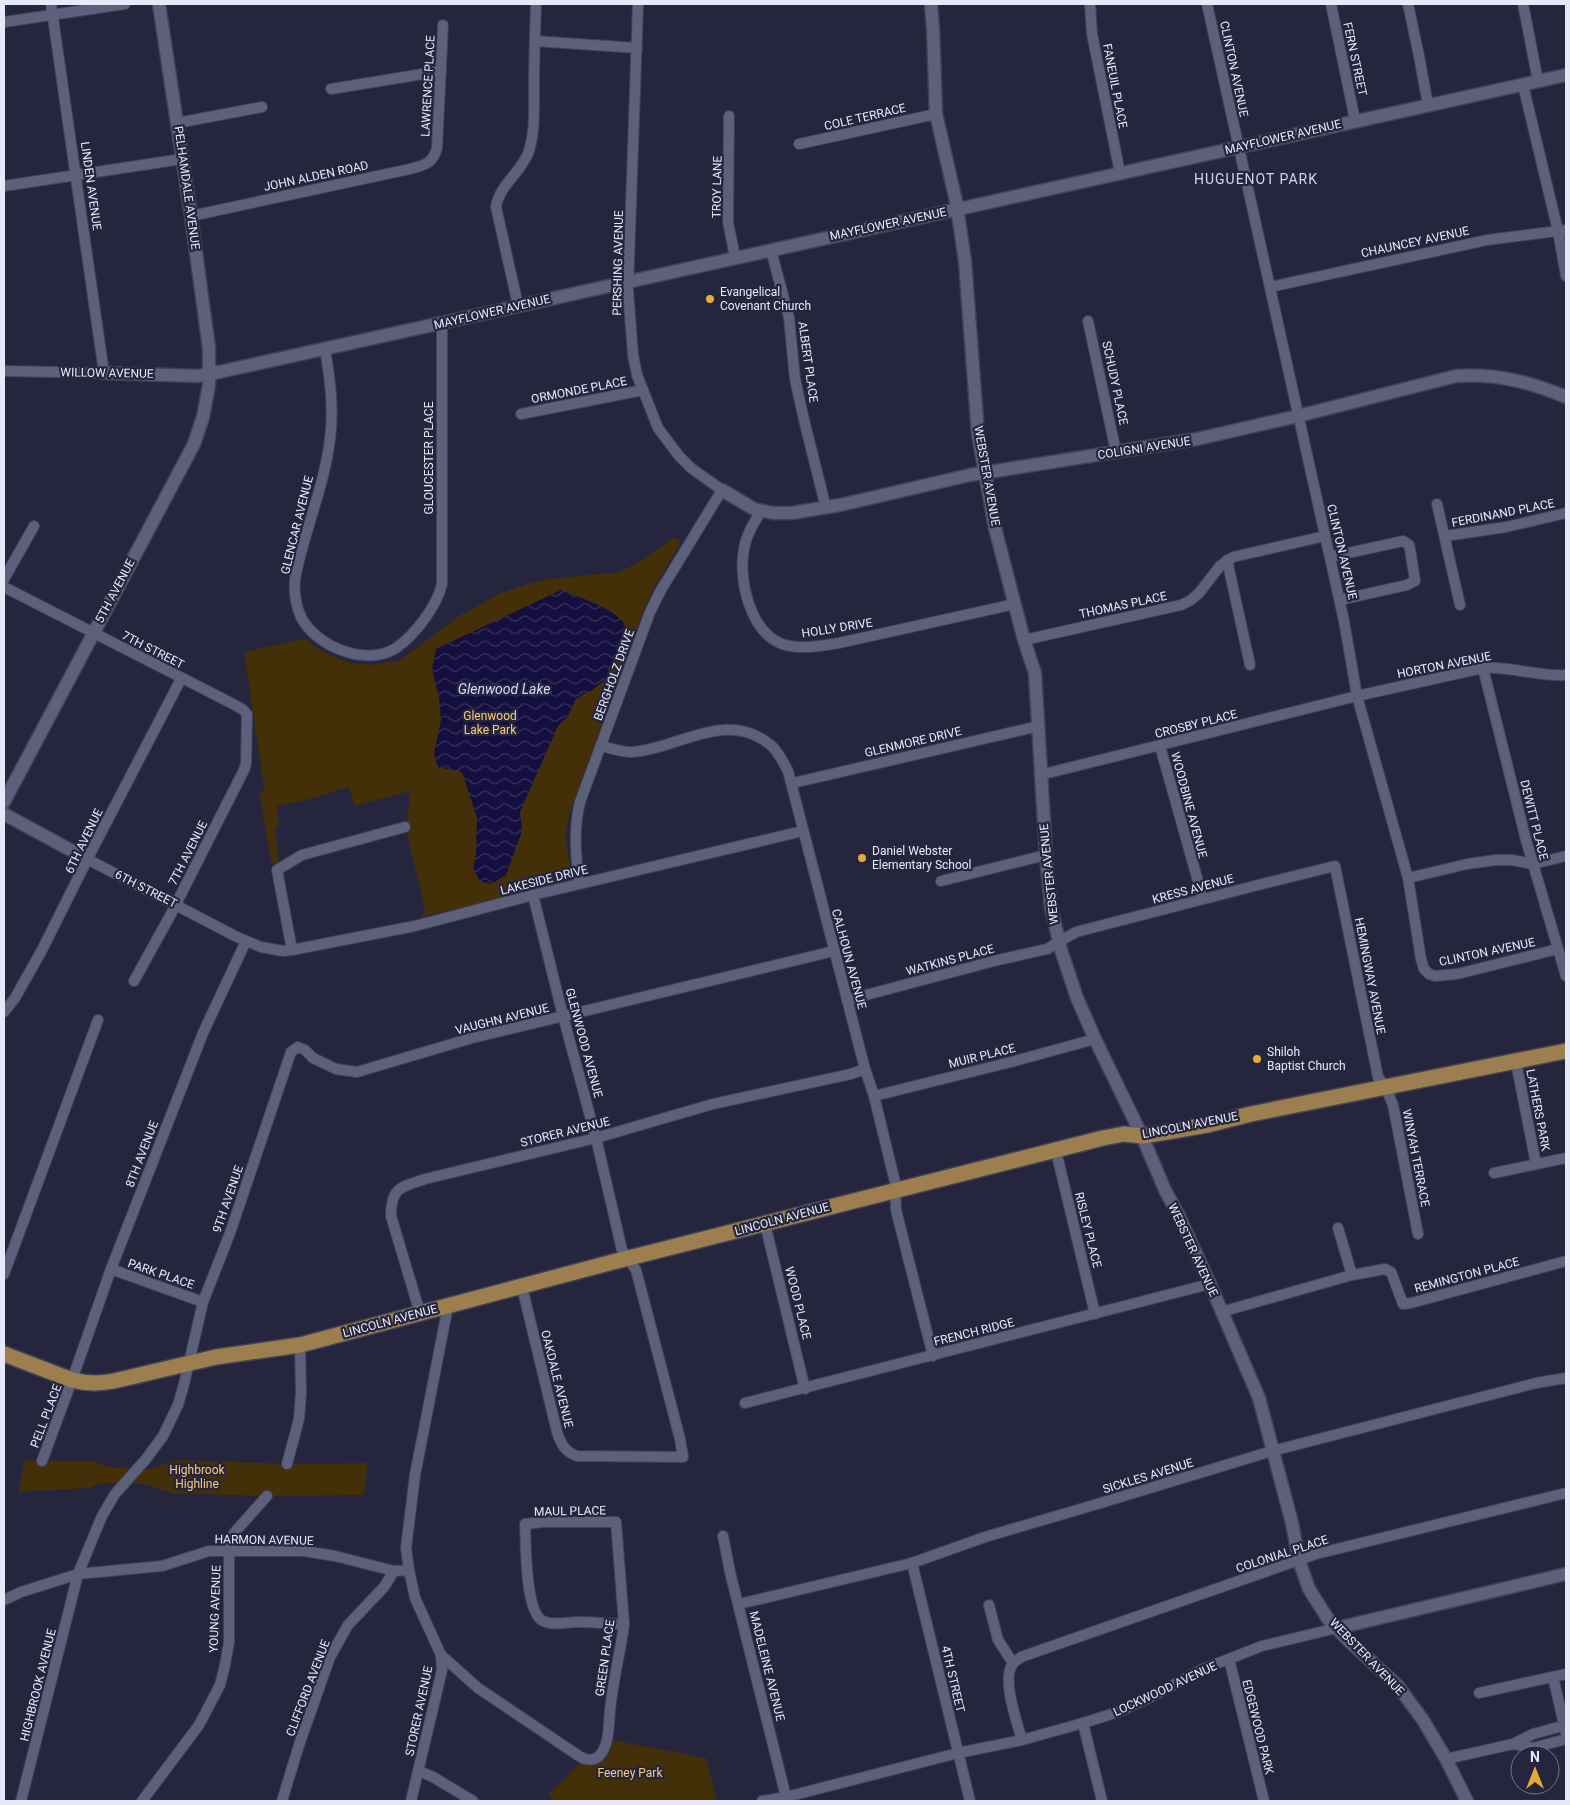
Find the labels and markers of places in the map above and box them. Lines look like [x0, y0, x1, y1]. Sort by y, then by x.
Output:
place label: Evangelical Covenant Church [720, 285, 811, 313]
marker: Evangelical Covenant Church [704, 293, 716, 305]
place label: Daniel Webster Elementary School [872, 844, 972, 872]
marker: Daniel Webster Elementary School [856, 852, 868, 864]
place label: Shiloh Baptist Church [1267, 1045, 1346, 1073]
marker: Shiloh Baptist Church [1251, 1053, 1263, 1065]

